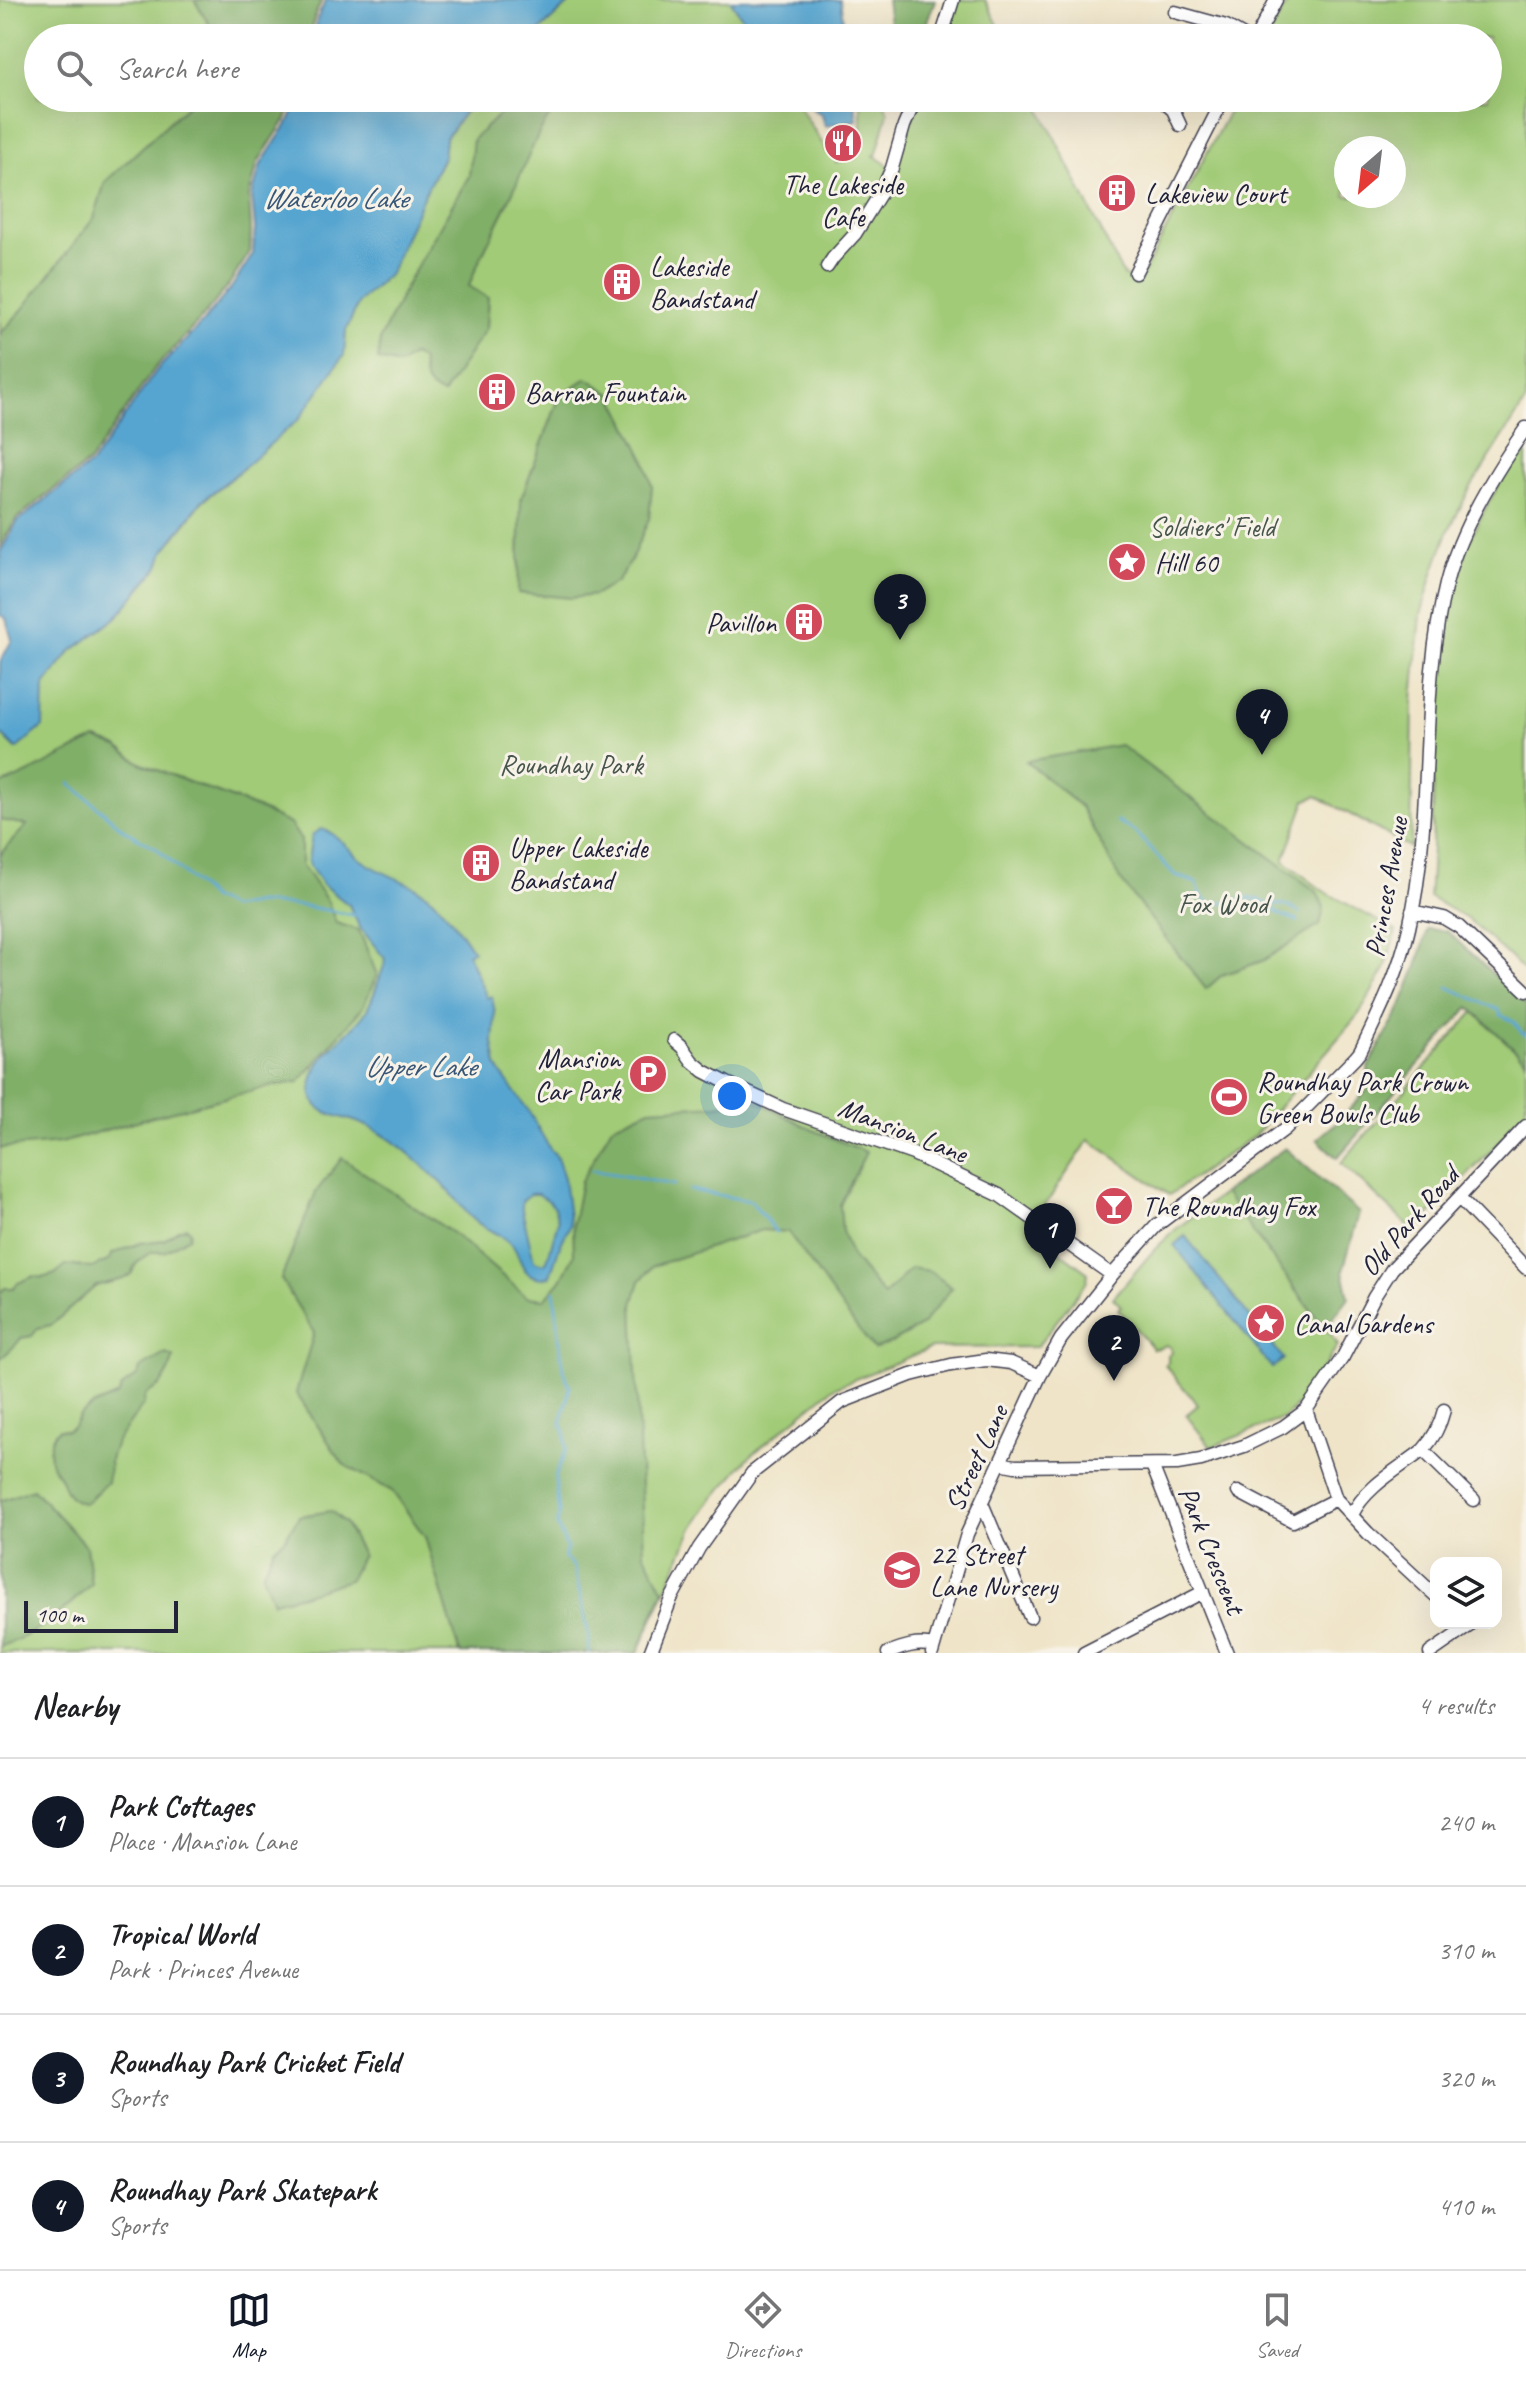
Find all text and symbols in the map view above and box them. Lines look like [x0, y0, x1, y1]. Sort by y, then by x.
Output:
search box [24, 24, 1502, 112]
icon: search [52, 46, 96, 90]
text: Search here [116, 49, 238, 87]
restaurant icon: The Lakeside Cafe [822, 122, 864, 164]
north arrow [1334, 136, 1406, 208]
place label: The Lakeside Cafe [783, 167, 905, 234]
building icon: Lakeview Court [1096, 172, 1138, 214]
place label: Lakeview Court [1145, 176, 1289, 211]
water label: Waterloo Lake [263, 179, 411, 217]
place label: Lakeside Bandstand [650, 249, 758, 316]
building icon: Lakeside Bandstand [601, 261, 643, 303]
building icon: Barran Fountain [476, 371, 518, 413]
place label: Barran Fountain [525, 375, 687, 410]
park label: Soldiers' Field [1149, 509, 1279, 544]
place icon: Hill 60 [1106, 541, 1148, 583]
place label: Hill 60 [1155, 545, 1220, 580]
pin: 3 [874, 574, 926, 640]
building icon: Pavillon [783, 601, 825, 643]
place label: Pavillon [706, 605, 777, 640]
pin: 4 [1236, 689, 1288, 755]
park label: Roundhay Park [499, 747, 645, 782]
street label: Princes Avenue [1356, 812, 1416, 960]
place label: Upper Lakeside Bandstand [509, 830, 649, 897]
building icon: Upper Lakeside Bandstand [460, 842, 502, 884]
park label: Fox Wood [1178, 886, 1272, 921]
place label: Mansion Car Park [535, 1041, 622, 1108]
water label: Upper Lake [365, 1047, 480, 1085]
parking icon: Mansion Car Park [627, 1053, 669, 1095]
place label: Roundhay Park Crown Green Bowls Club [1257, 1064, 1469, 1131]
your location [712, 1076, 752, 1116]
sports icon: Roundhay Park Crown Green Bowls Club [1208, 1076, 1250, 1118]
street label: Mansion Lane [834, 1089, 974, 1171]
street label: Old Park Road [1352, 1156, 1469, 1283]
bar icon: The Roundhay Fox [1093, 1185, 1135, 1227]
place label: The Roundhay Fox [1142, 1189, 1318, 1224]
pin: 1 [1024, 1203, 1076, 1269]
place icon: Canal Gardens [1245, 1302, 1287, 1344]
place label: Canal Gardens [1294, 1306, 1435, 1341]
pin: 2 [1088, 1315, 1140, 1381]
street label: Street Lane [936, 1398, 1017, 1517]
street label: Park Crescent [1171, 1481, 1254, 1621]
place label: 22 Street Lane Nursery [930, 1537, 1060, 1604]
school or university icon: 22 Street Lane Nursery [881, 1549, 923, 1591]
map controls [1430, 1557, 1502, 1629]
button: layers [1430, 1557, 1502, 1629]
scale bar [24, 1597, 178, 1633]
text: 100 m [36, 1601, 83, 1629]
text: Nearby [32, 1684, 118, 1727]
text: 4 results [1418, 1689, 1494, 1722]
text: Park Cottages [108, 1787, 253, 1825]
text: 1 [52, 1806, 64, 1839]
text: 240 m [1438, 1806, 1494, 1839]
text: Place · Mansion Lane [108, 1825, 296, 1858]
text: Tropical World [108, 1915, 256, 1953]
text: 2 [52, 1934, 64, 1967]
text: 310 m [1438, 1934, 1494, 1967]
text: Park · Princes Avenue [108, 1953, 298, 1986]
text: Roundhay Park Cricket Field [108, 2043, 399, 2081]
text: 3 [52, 2062, 64, 2095]
text: 320 m [1438, 2062, 1494, 2095]
text: Sports [108, 2081, 166, 2114]
text: Roundhay Park Skatepark [108, 2171, 376, 2209]
text: 4 [52, 2190, 64, 2223]
text: 410 m [1438, 2190, 1494, 2223]
text: Sports [108, 2209, 166, 2242]
tab: Map [227, 2288, 271, 2364]
tab: Directions [725, 2288, 801, 2364]
tab: Saved [1255, 2288, 1299, 2364]

